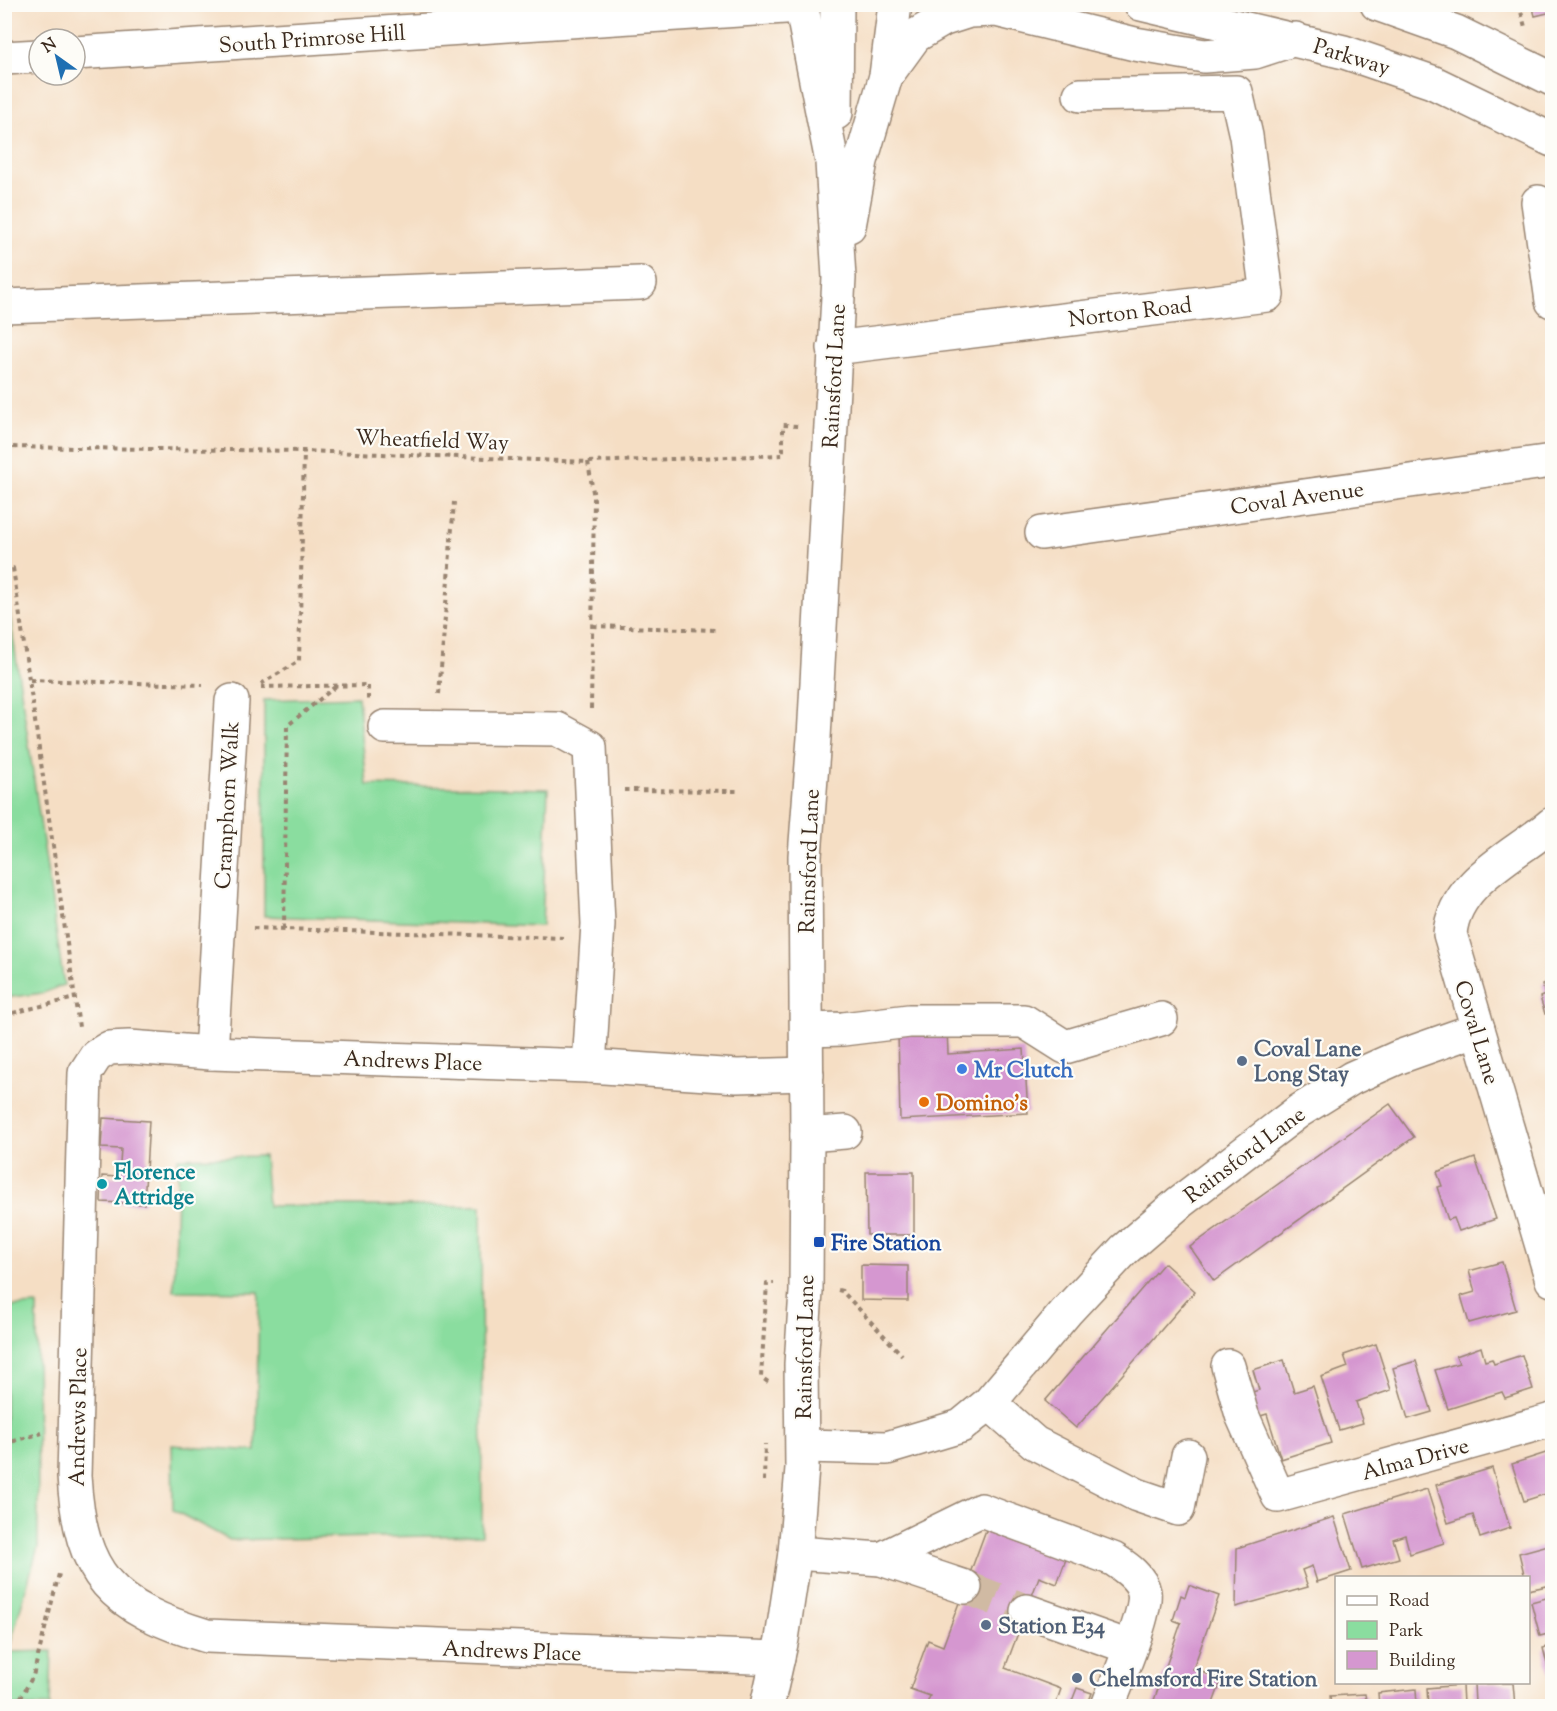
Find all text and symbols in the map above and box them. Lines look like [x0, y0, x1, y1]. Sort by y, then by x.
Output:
street label: South Primrose Hill [218, 18, 407, 63]
north arrow [27, 27, 87, 87]
street label: Parkway [1309, 32, 1394, 86]
text: N [38, 33, 62, 60]
street label: Norton Road [1067, 291, 1194, 337]
street label: Rainsford Lane [816, 303, 856, 449]
street label: Wheatfield Way [354, 423, 509, 461]
street label: Coval Avenue [1229, 475, 1366, 525]
street label: Cramphorn Walk [209, 720, 249, 890]
street label: Rainsford Lane [792, 788, 830, 934]
street label: Coval Lane [1444, 977, 1506, 1089]
place label: Coval Lane Long Stay [1254, 1035, 1361, 1092]
street label: Andrews Place [343, 1045, 483, 1081]
marker: Coval Lane Long Stay [1235, 1054, 1249, 1068]
place label: Mr Clutch [974, 1056, 1074, 1088]
marker: Mr Clutch [955, 1062, 969, 1076]
place label: Domino's [936, 1089, 1028, 1121]
marker: Domino's [917, 1095, 931, 1109]
street label: Rainsford Lane [1178, 1100, 1313, 1213]
place label: Florence Attridge [114, 1158, 196, 1215]
marker: Florence Attridge [95, 1177, 109, 1191]
place label: Fire Station [831, 1229, 941, 1261]
marker: Fire Station [812, 1235, 826, 1249]
street label: Rainsford Lane [790, 1274, 824, 1420]
street label: Andrews Place [63, 1347, 97, 1487]
street label: Alma Drive [1359, 1431, 1473, 1491]
legend [1335, 1576, 1530, 1684]
text: Road [1389, 1589, 1429, 1615]
place label: Station E34 [998, 1612, 1105, 1644]
marker: Station E34 [979, 1618, 993, 1632]
text: Park [1389, 1619, 1424, 1645]
street label: Andrews Place [442, 1635, 582, 1671]
text: Building [1389, 1649, 1455, 1675]
place label: Chelmsford Fire Station [1089, 1665, 1318, 1697]
marker: Chelmsford Fire Station [1070, 1671, 1084, 1685]

